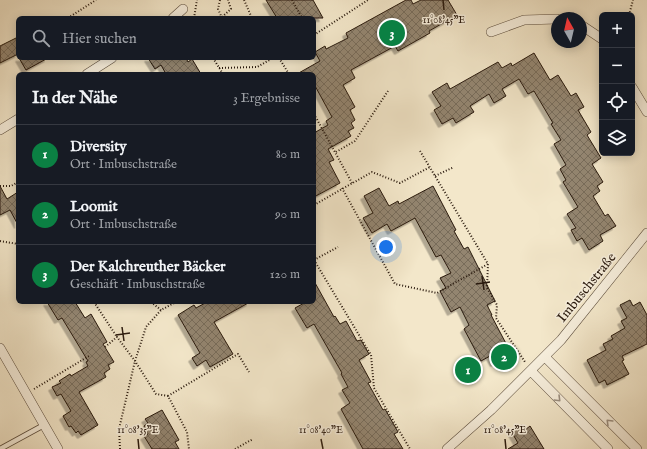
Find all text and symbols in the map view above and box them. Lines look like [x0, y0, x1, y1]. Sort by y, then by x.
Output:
north arrow [551, 12, 587, 48]
map controls [599, 12, 635, 156]
button: + [599, 12, 635, 48]
text: 11°08'45"E [423, 14, 465, 27]
search box [16, 16, 316, 60]
pin: 3 [379, 18, 405, 48]
icon: search [30, 27, 52, 49]
text: Hier suchen [62, 29, 137, 48]
button: − [599, 48, 635, 84]
button: locate [599, 84, 635, 120]
text: In der Nähe [32, 88, 117, 109]
text: 3 Ergebnisse [233, 90, 300, 107]
button: layers [599, 120, 635, 156]
text: Diversity [70, 137, 127, 156]
text: 1 [43, 146, 47, 163]
text: 80 m [276, 146, 300, 163]
text: Ort · Imbuschstraße [70, 156, 177, 173]
text: Loomit [70, 197, 118, 216]
text: 2 [42, 206, 48, 223]
text: 90 m [275, 206, 300, 223]
text: Ort · Imbuschstraße [70, 216, 177, 233]
your location [376, 237, 396, 257]
street label: Imbuschstraße [553, 249, 621, 326]
text: Der Kalchreuther Bäcker [70, 257, 226, 276]
text: 3 [43, 266, 47, 283]
text: 120 m [270, 266, 300, 283]
text: Geschäft · Imbuschstraße [70, 276, 205, 293]
pin: 2 [491, 342, 517, 372]
pin: 1 [455, 355, 481, 385]
one-way arrow [554, 394, 561, 402]
one-way arrow [606, 419, 614, 426]
text: 11°08'35"E [117, 424, 159, 437]
text: 11°08'40"E [299, 424, 343, 437]
text: 11°08'45"E [484, 424, 526, 437]

